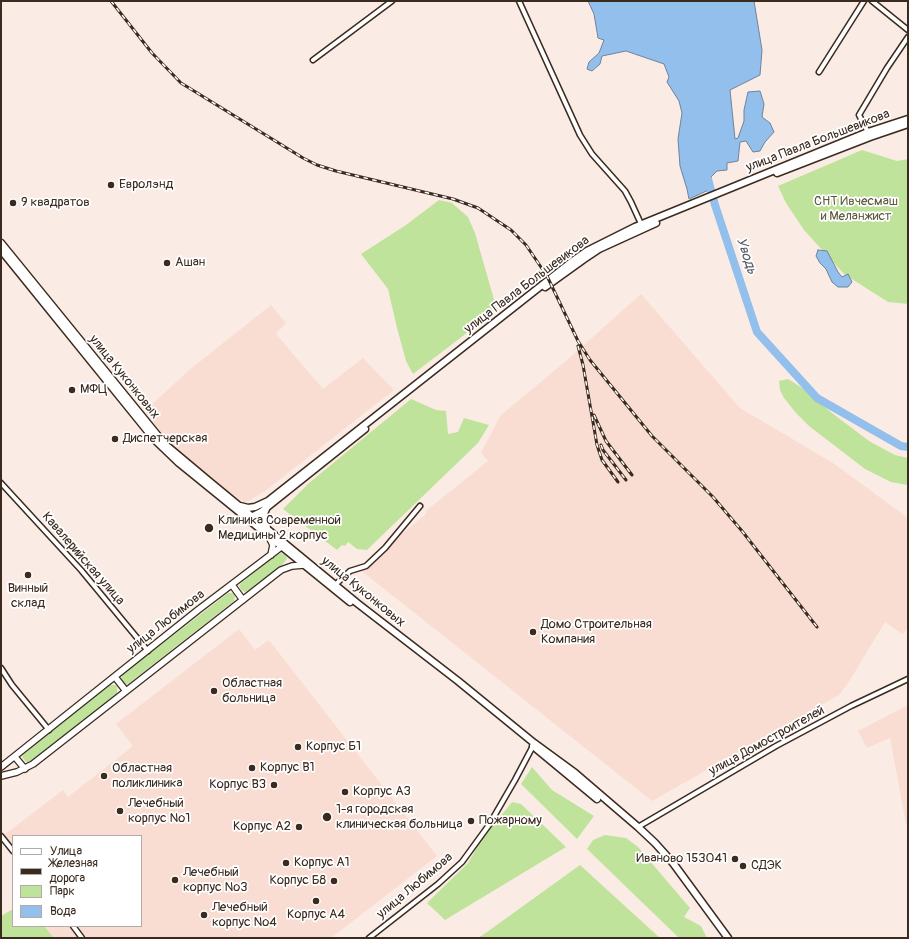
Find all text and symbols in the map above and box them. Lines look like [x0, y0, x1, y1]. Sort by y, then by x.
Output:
street label: улица Павла Большевикова [744, 106, 892, 176]
place label: Евролэнд [119, 177, 173, 193]
marker: Евролэнд [106, 180, 116, 190]
park label: СНТ Ивчесмаш и Меланжист [814, 194, 898, 225]
place label: 9 квадратов [21, 195, 90, 211]
marker: 9 квадратов [8, 198, 18, 208]
street label: улица Павла Большевикова [461, 233, 593, 337]
water label: Уводь [732, 236, 760, 276]
place label: Ашан [175, 255, 205, 271]
marker: Ашан [162, 258, 172, 268]
street label: улица Куконковых [85, 332, 163, 422]
place label: МФЦ [80, 382, 107, 398]
marker: МФЦ [67, 385, 77, 395]
place label: Диспетчерская [123, 431, 207, 447]
marker: Диспетчерская [110, 434, 120, 444]
street label: Кавалерийская улица [38, 509, 128, 609]
place label: Клиника Современной Медицины 2 корпус [218, 513, 341, 544]
marker: Клиника Современной Медицины 2 корпус [203, 522, 215, 534]
street label: улица Куконковых [318, 553, 408, 631]
marker: Винный склад [23, 570, 33, 580]
place label: Винный склад [8, 581, 48, 612]
street label: улица Любимова [124, 587, 208, 657]
place label: Домо Строительная Компания [541, 617, 652, 648]
marker: Домо Строительная Компания [528, 627, 538, 637]
place label: Областная больница [222, 676, 282, 707]
marker: Областная больница [209, 686, 219, 696]
street label: улица Домостроителей [707, 703, 827, 779]
place label: Корпус Б1 [306, 739, 361, 755]
marker: Корпус Б1 [293, 742, 303, 752]
place label: Корпус В1 [260, 760, 315, 776]
place label: Областная поликлиника [112, 761, 183, 792]
marker: Корпус В1 [247, 763, 257, 773]
marker: Областная поликлиника [99, 771, 109, 781]
place label: Корпус В3 [209, 777, 266, 793]
marker: Корпус В3 [269, 780, 279, 790]
place label: Корпус А3 [353, 784, 411, 800]
marker: Корпус А3 [340, 787, 350, 797]
place label: Лечебный корпус №1 [128, 796, 190, 827]
place label: 1-я городская клиническая больница [336, 802, 463, 833]
marker: Лечебный корпус №1 [115, 806, 125, 816]
marker: 1-я городская клиническая больница [321, 811, 333, 823]
place label: Пожарному [479, 813, 542, 829]
marker: Пожарному [466, 816, 476, 826]
place label: Корпус А2 [233, 819, 291, 835]
marker: Корпус А2 [294, 822, 304, 832]
legend [12, 835, 142, 927]
text: Улица [50, 844, 82, 859]
street label: улица Любимова [374, 850, 456, 922]
place label: Иваново 153041 [636, 851, 727, 867]
marker: Иваново 153041 [730, 854, 740, 864]
place label: Корпус А1 [294, 855, 350, 871]
text: Железная дорога [50, 856, 98, 886]
marker: Корпус А1 [281, 858, 291, 868]
place label: СДЭК [751, 858, 782, 874]
marker: СДЭК [738, 861, 748, 871]
place label: Лечебный корпус №3 [183, 865, 247, 896]
place label: Корпус Б8 [269, 873, 326, 889]
marker: Лечебный корпус №3 [170, 875, 180, 885]
marker: Корпус Б8 [329, 876, 339, 886]
text: Парк [50, 884, 75, 899]
marker: Корпус А4 [311, 896, 321, 906]
place label: Лечебный корпус №4 [212, 900, 277, 931]
text: Вода [50, 904, 76, 919]
place label: Корпус А4 [287, 907, 345, 923]
marker: Лечебный корпус №4 [199, 910, 209, 920]

